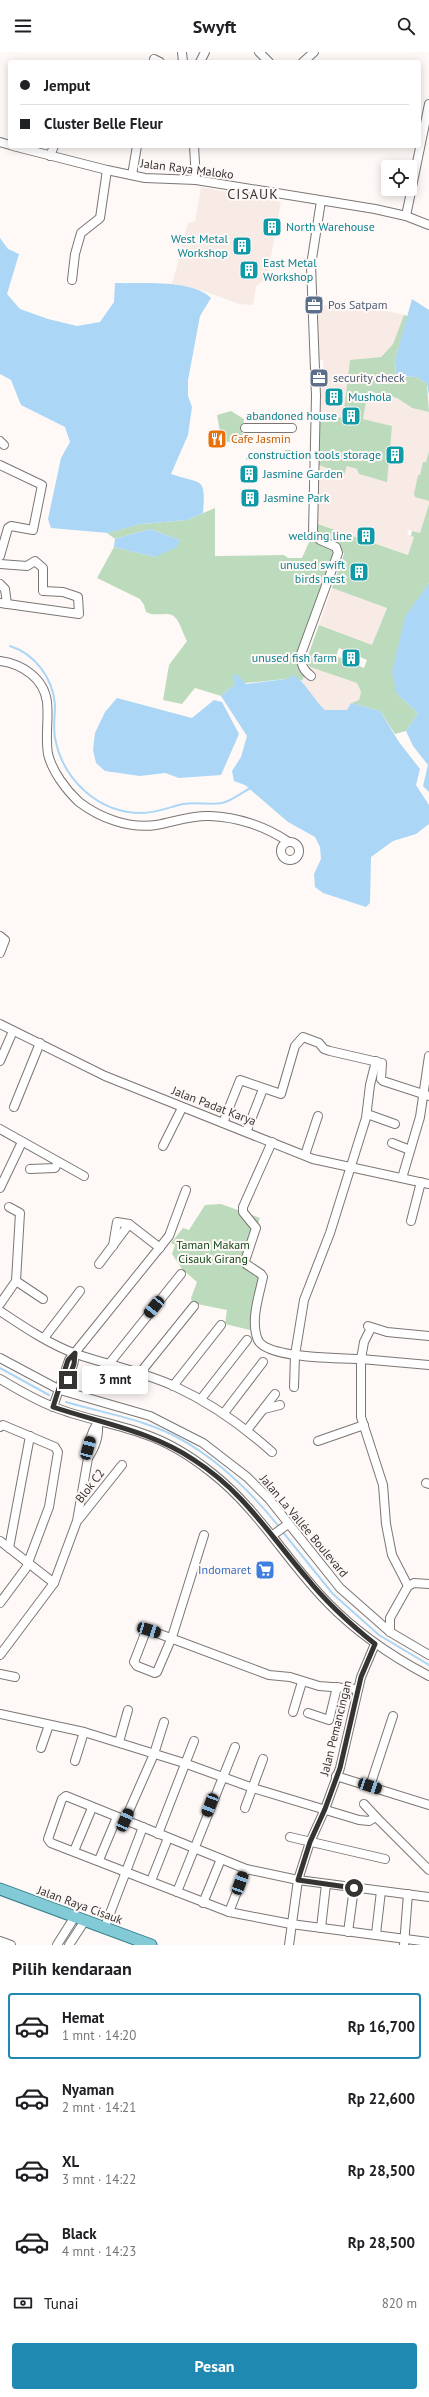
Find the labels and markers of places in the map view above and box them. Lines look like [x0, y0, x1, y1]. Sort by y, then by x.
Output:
building icon: North Warehouse [261, 216, 283, 238]
place label: North Warehouse [286, 219, 375, 234]
place label: West Metal Workshop [171, 231, 228, 260]
building icon: West Metal Workshop [231, 235, 253, 257]
place label: East Metal Workshop [263, 255, 317, 284]
building icon: East Metal Workshop [238, 259, 260, 281]
office icon: Pos Satpam [303, 294, 325, 316]
place label: Pos Satpam [328, 297, 388, 312]
office icon: security check [308, 367, 330, 389]
place label: security check [333, 370, 405, 385]
building icon: Mushola [323, 386, 345, 408]
place label: Mushola [348, 389, 392, 404]
building icon: abandoned house [340, 405, 362, 427]
place label: abandoned house [246, 408, 337, 423]
restaurant icon: Cafe Jasmin [206, 428, 228, 450]
place label: Cafe Jasmin [231, 431, 291, 446]
building icon: construction tools storage [384, 444, 406, 466]
place label: construction tools storage [248, 447, 381, 462]
building icon: Jasmine Garden [238, 463, 260, 485]
place label: Jasmine Garden [262, 466, 343, 481]
building icon: Jasmine Park [239, 487, 261, 509]
place label: Jasmine Park [263, 490, 330, 505]
building icon: welding line [355, 525, 377, 547]
place label: welding line [288, 528, 352, 543]
place label: unused swift birds nest [280, 557, 345, 586]
building icon: unused swift birds nest [348, 561, 370, 583]
building icon: unused fish farm [340, 647, 362, 669]
place label: unused fish farm [252, 650, 337, 665]
supermarket icon: Indomaret [254, 1559, 276, 1581]
place label: Indomaret [198, 1562, 251, 1577]

